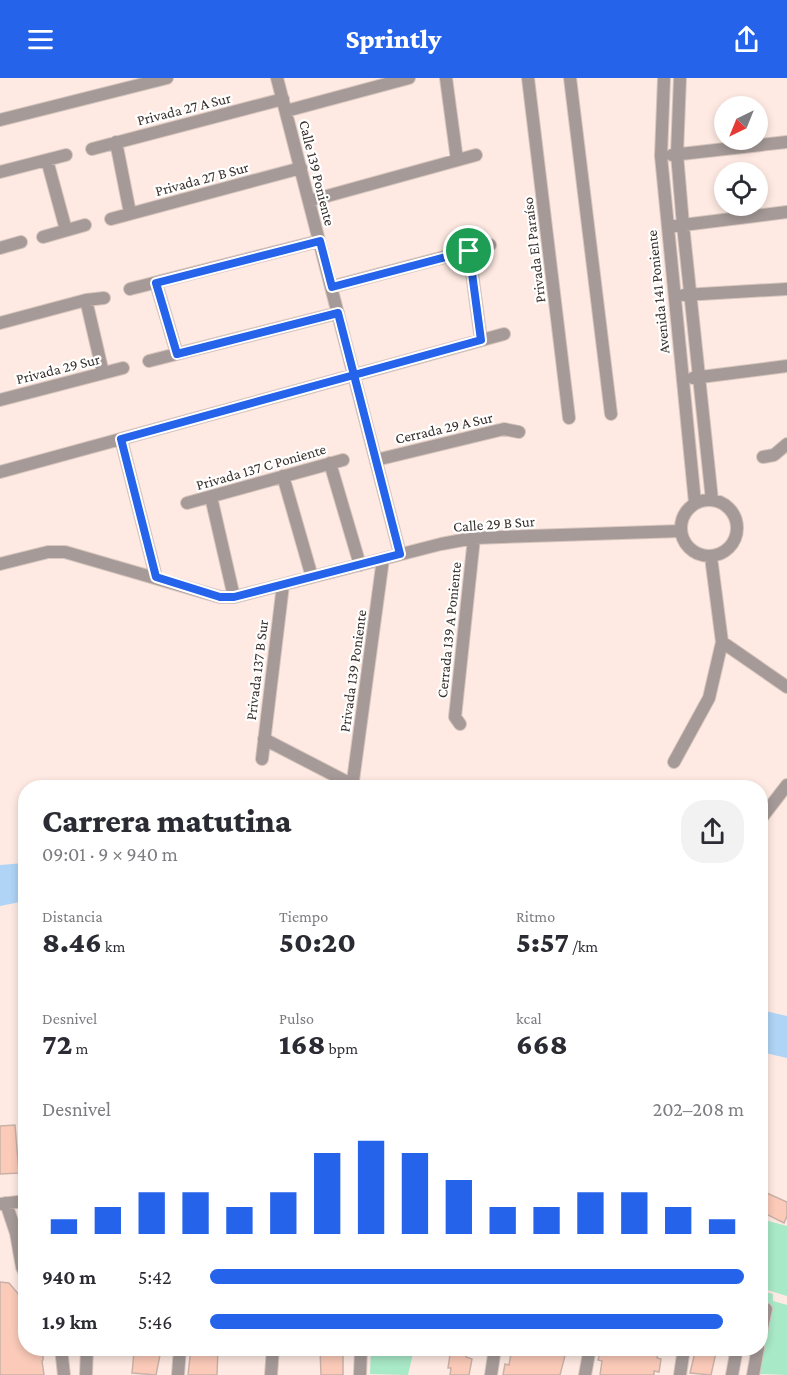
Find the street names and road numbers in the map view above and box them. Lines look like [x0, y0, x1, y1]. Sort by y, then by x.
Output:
street label: Privada 27 A Sur [135, 89, 233, 128]
street label: Calle 139 Poniente [296, 119, 338, 228]
street label: Privada 27 B Sur [153, 159, 251, 199]
street label: Privada El Paraíso [520, 196, 548, 304]
street label: Avenida 141 Poniente [643, 229, 672, 355]
street label: Privada 29 Sur [14, 351, 102, 387]
street label: Cerrada 29 A Sur [394, 409, 495, 447]
street label: Privada 137 C Poniente [194, 441, 328, 493]
street label: Calle 29 B Sur [453, 513, 536, 535]
street label: Cerrada 139 A Poniente [434, 561, 464, 699]
street label: Privada 139 Poniente [336, 608, 370, 733]
street label: Privada 137 B Sur [243, 618, 271, 721]

